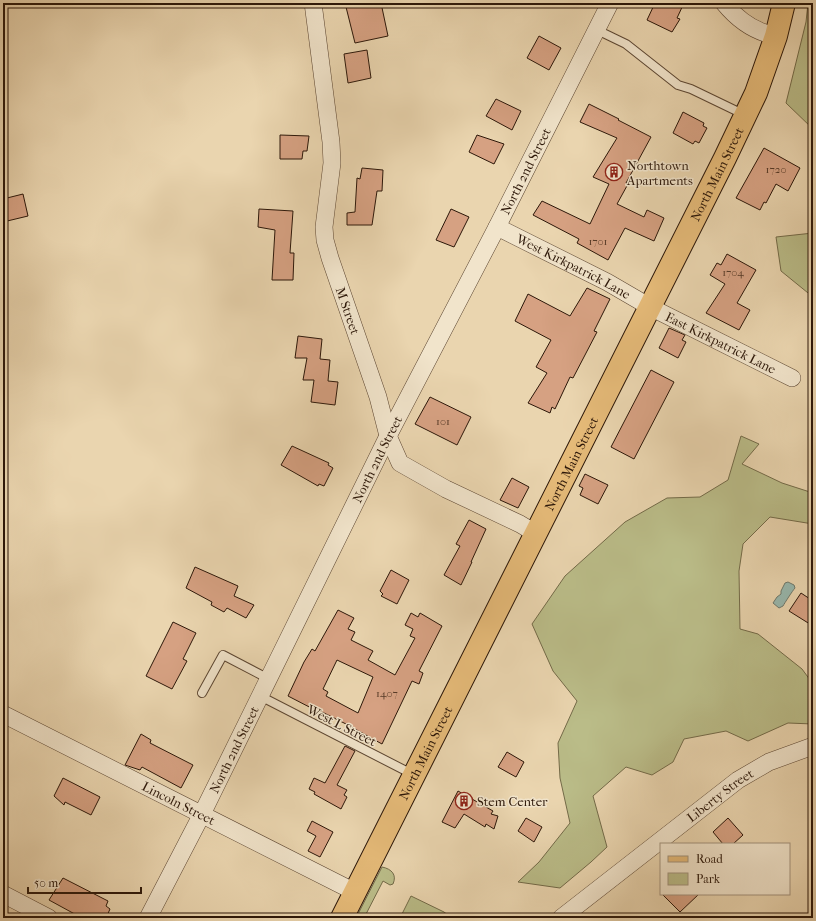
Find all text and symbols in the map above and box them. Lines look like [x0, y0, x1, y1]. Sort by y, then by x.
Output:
street label: North Main Street [687, 124, 747, 224]
street label: North 2nd Street [498, 125, 554, 217]
place label: Northtown Apartments [626, 158, 693, 188]
building icon: Northtown Apartments [604, 162, 624, 182]
house number: 1720 [766, 163, 786, 176]
street label: West Kirkpatrick Lane [513, 231, 634, 302]
house number: 1701 [588, 235, 608, 248]
house number: 1704 [722, 266, 744, 279]
street label: M Street [333, 285, 363, 337]
street label: East Kirkpatrick Lane [663, 309, 779, 377]
street label: North 2nd Street [350, 413, 405, 505]
street label: North Main Street [542, 414, 602, 513]
house number: 101 [436, 415, 450, 428]
house number: 1407 [376, 687, 398, 700]
street label: West L Street [304, 701, 379, 749]
street label: North Main Street [396, 703, 456, 802]
street label: North 2nd Street [206, 704, 262, 796]
street label: Liberty Street [684, 766, 756, 825]
street label: Lincoln Street [140, 779, 218, 828]
building icon: Stem Center [454, 791, 474, 811]
place label: Stem Center [477, 794, 548, 809]
legend [660, 843, 790, 895]
text: Road [696, 852, 723, 866]
scale bar [28, 869, 141, 895]
text: Park [696, 872, 721, 886]
text: 50 m [34, 876, 58, 890]

